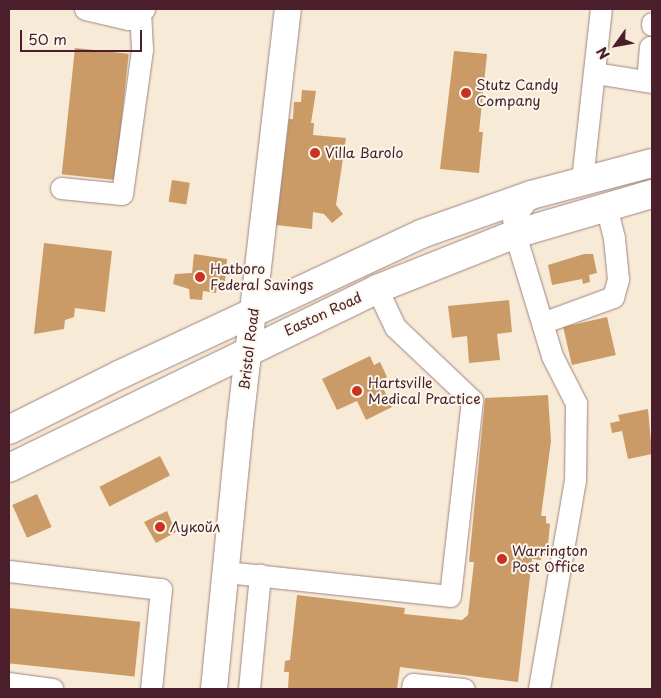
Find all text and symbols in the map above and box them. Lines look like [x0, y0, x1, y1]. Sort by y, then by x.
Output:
scale bar [22, 20, 145, 52]
north arrow [591, 20, 641, 70]
text: 50 m [28, 27, 67, 50]
text: N [591, 43, 615, 63]
place label: Stutz Candy Company [476, 77, 559, 110]
marker: Stutz Candy Company [460, 87, 472, 99]
place label: Villa Barolo [325, 145, 403, 161]
marker: Villa Barolo [309, 147, 321, 159]
place label: Hatboro Federal Savings [210, 261, 314, 294]
marker: Hatboro Federal Savings [194, 271, 206, 283]
street label: Easton Road [282, 289, 364, 339]
street label: Bristol Road [236, 307, 262, 391]
place label: Hartsville Medical Practice [368, 375, 480, 408]
marker: Hartsville Medical Practice [350, 384, 364, 398]
place label: Лукойл [170, 519, 220, 535]
marker: Лукойл [154, 521, 166, 533]
place label: Warrington Post Office [512, 543, 588, 576]
marker: Warrington Post Office [496, 553, 508, 565]

